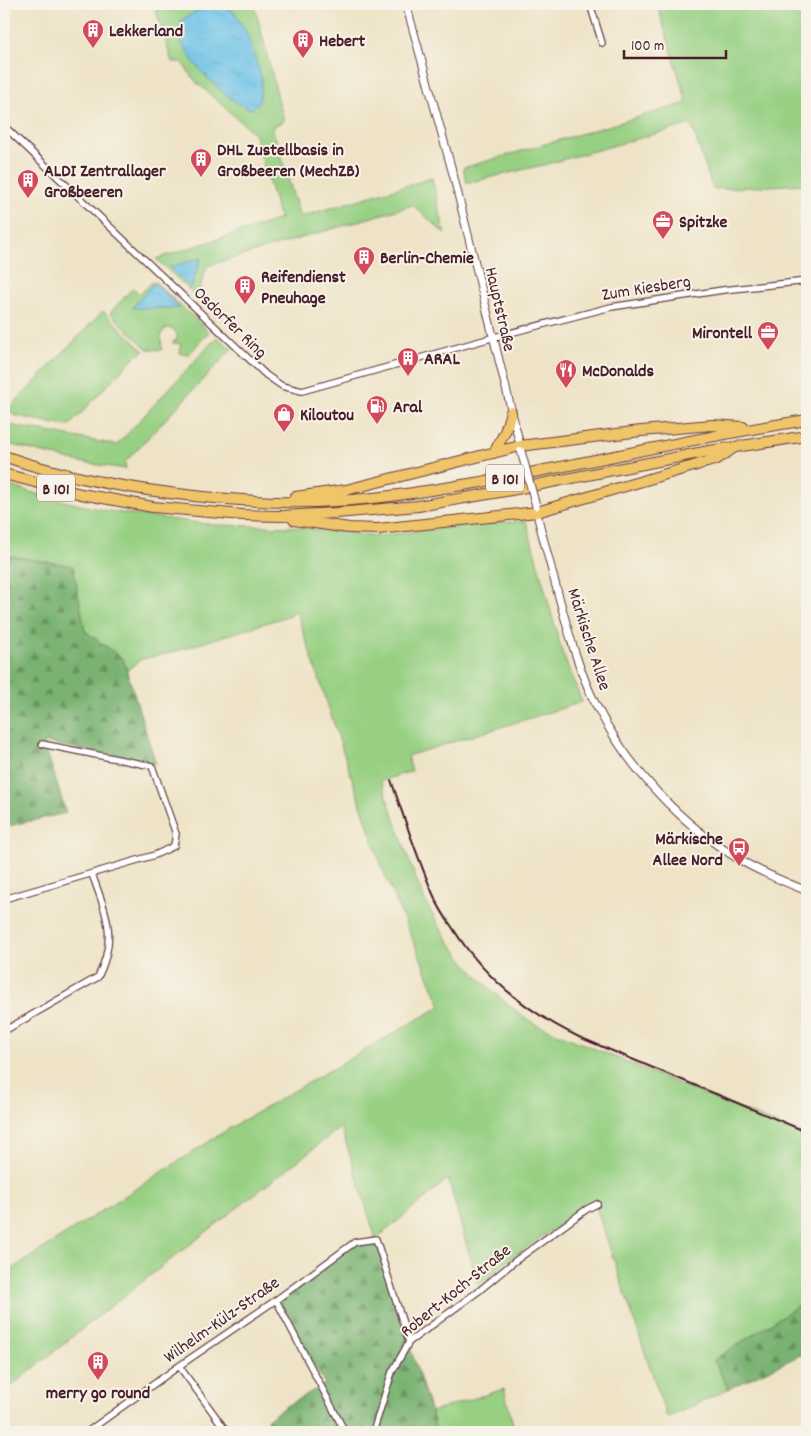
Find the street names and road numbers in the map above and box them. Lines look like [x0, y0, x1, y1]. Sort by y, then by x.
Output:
street label: Hauptstraße [477, 265, 520, 354]
street label: Zum Kiesberg [600, 270, 693, 309]
street label: Osdorfer Ring [187, 282, 272, 366]
road number: B 101 [486, 464, 524, 492]
road number: B 101 [37, 474, 75, 502]
street label: Märkische Allee [559, 585, 616, 694]
street label: Robert-Koch-Straße [396, 1239, 517, 1344]
street label: Wilhelm-Külz-Straße [159, 1272, 286, 1370]

